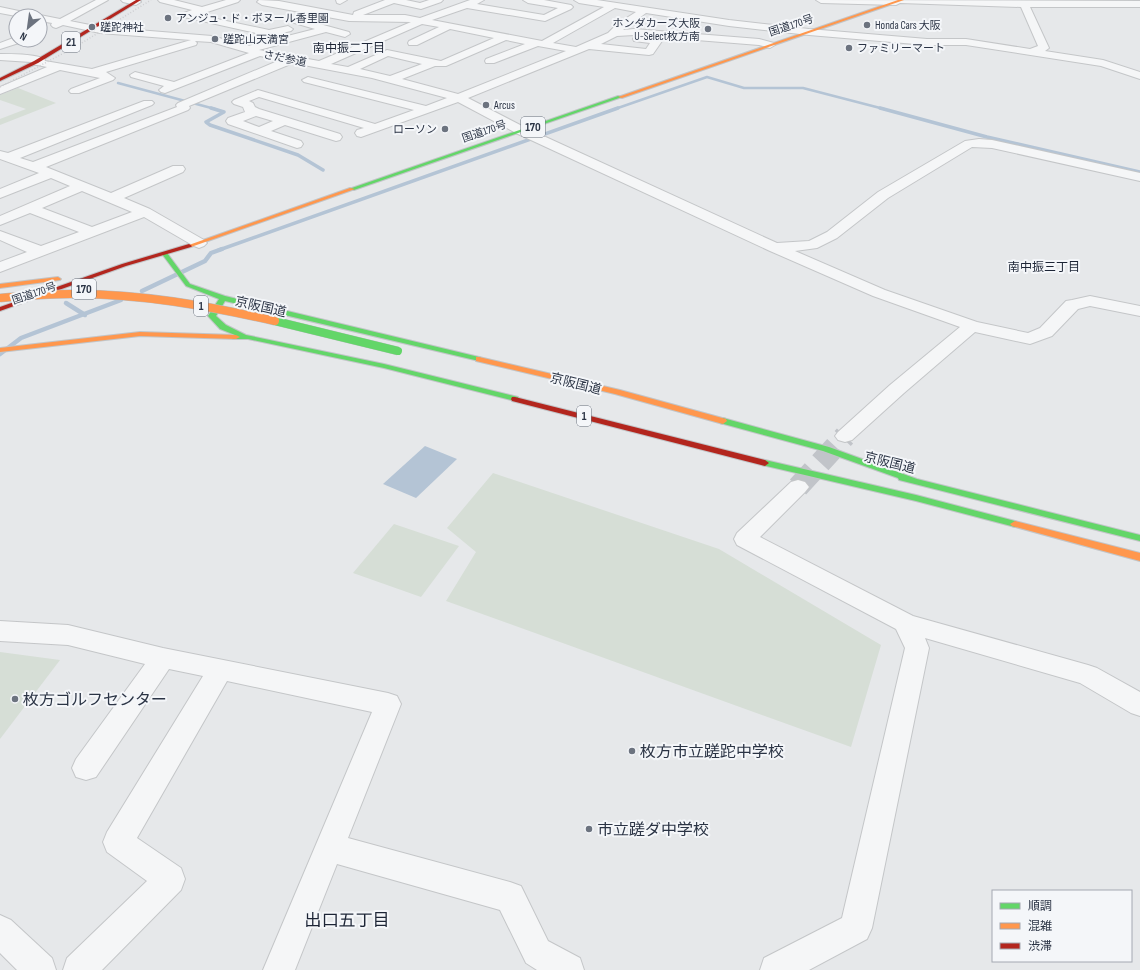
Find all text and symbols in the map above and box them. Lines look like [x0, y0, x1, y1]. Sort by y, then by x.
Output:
north arrow [8, 8, 48, 48]
place label: アンジュ・ド・ボヌール香里園 [176, 12, 329, 25]
street label: 国道170号 [767, 12, 815, 39]
marker: アンジュ・ド・ボヌール香里園 [163, 13, 173, 23]
place label: ホンダカーズ大阪 U-Select枚方南 [613, 17, 700, 43]
place label: Honda Cars 大阪 [875, 19, 941, 32]
marker: Honda Cars 大阪 [862, 20, 872, 30]
place label: 蹉跎神社 [100, 21, 144, 34]
marker: 蹉跎神社 [87, 22, 97, 32]
marker: ホンダカーズ大阪 U-Select枚方南 [703, 24, 713, 34]
text: N [18, 29, 29, 43]
road number: 21 [62, 32, 80, 52]
place label: 蹉跎山天満宮 [223, 33, 289, 46]
marker: 蹉跎山天満宮 [210, 34, 220, 44]
district label: 南中振二丁目 [313, 41, 385, 56]
place label: ファミリーマート [857, 42, 945, 55]
marker: ファミリーマート [844, 43, 854, 53]
street label: さだ参道 [262, 48, 308, 69]
place label: Arcus [493, 99, 515, 112]
marker: Arcus [481, 100, 491, 110]
road number: 170 [521, 117, 545, 137]
street label: 国道170号 [460, 118, 508, 145]
place label: ローソン [393, 123, 437, 136]
marker: ローソン [440, 124, 450, 134]
district label: 南中振三丁目 [1008, 260, 1080, 275]
road number: 170 [72, 279, 96, 299]
street label: 国道170号 [10, 280, 58, 307]
street label: 京阪国道 [234, 293, 288, 321]
road number: 1 [194, 296, 208, 316]
street label: 京阪国道 [549, 370, 603, 398]
road number: 1 [577, 406, 591, 426]
street label: 京阪国道 [863, 449, 917, 477]
place label: 枚方ゴルフセンター [23, 691, 167, 710]
marker: 枚方ゴルフセンター [10, 694, 20, 704]
place label: 枚方市立蹉跎中学校 [640, 743, 784, 762]
marker: 枚方市立蹉跎中学校 [627, 746, 637, 756]
place label: 市立蹉ダ中学校 [597, 821, 709, 840]
marker: 市立蹉ダ中学校 [584, 824, 594, 834]
legend [992, 890, 1132, 962]
text: 順調 [1028, 899, 1052, 914]
district label: 出口五丁目 [305, 911, 390, 931]
text: 混雑 [1028, 919, 1052, 934]
text: 渋滞 [1028, 939, 1052, 954]

